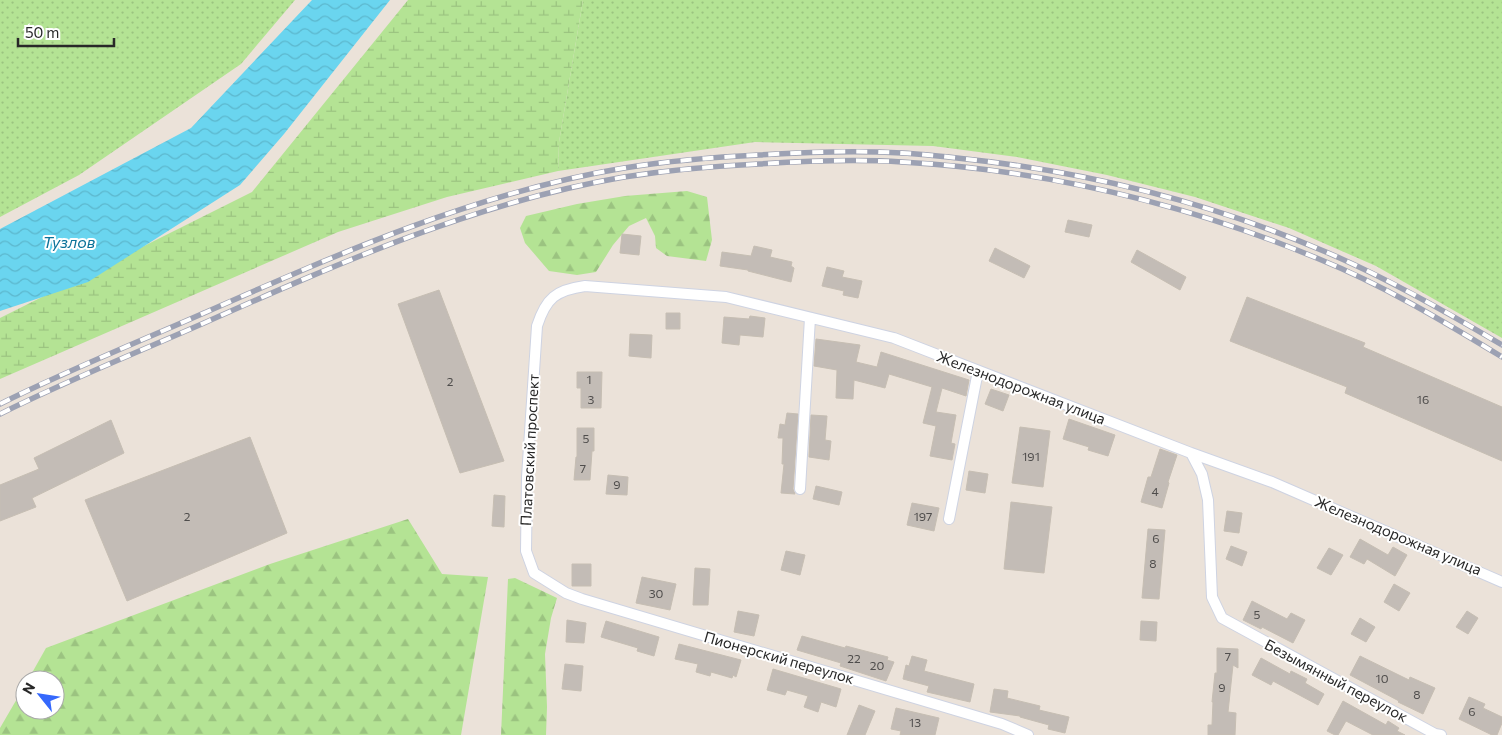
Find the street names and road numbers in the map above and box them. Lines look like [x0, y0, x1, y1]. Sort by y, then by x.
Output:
street label: Железнодорожная улица [934, 347, 1108, 428]
street label: Платовский проспект [516, 373, 542, 526]
street label: Железнодорожная улица [1312, 492, 1484, 578]
street label: Пионерский переулок [702, 627, 856, 687]
street label: Безымянный переулок [1262, 635, 1411, 725]

